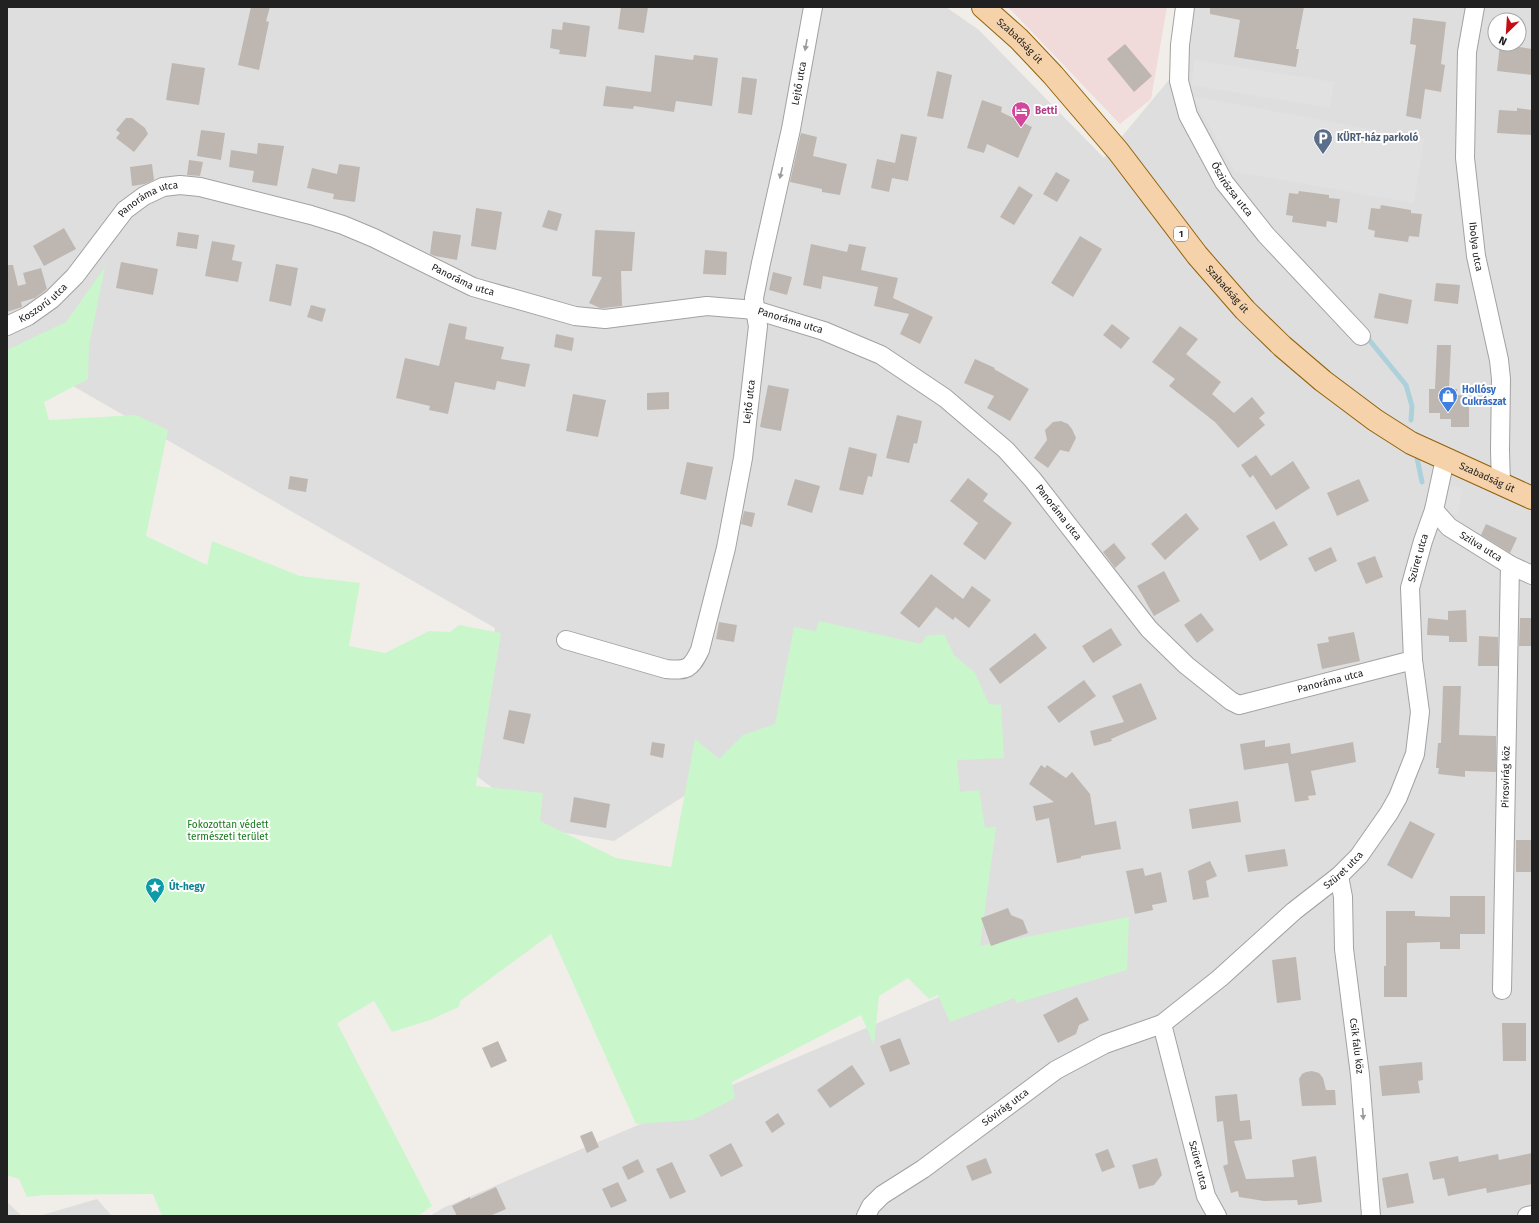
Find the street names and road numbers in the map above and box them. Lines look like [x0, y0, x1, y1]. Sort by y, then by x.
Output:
street label: Szabadság út [994, 16, 1045, 66]
street label: Lejtő utca [789, 61, 809, 106]
street label: Őszirózsa utca [1208, 159, 1255, 219]
street label: Panoráma utca [116, 179, 179, 220]
street label: Ibolya utca [1466, 221, 1485, 273]
road number: 1 [1174, 227, 1188, 241]
street label: Panoráma utca [429, 261, 496, 299]
street label: Szabadság út [1203, 263, 1251, 316]
street label: Koszorú utca [17, 281, 70, 325]
street label: Panoráma utca [756, 305, 824, 336]
street label: Lejtő utca [741, 379, 758, 425]
street label: Szabadság út [1457, 460, 1517, 495]
street label: Panoráma utca [1033, 482, 1084, 543]
street label: Szilva utca [1457, 529, 1504, 564]
street label: Szüret utca [1406, 532, 1431, 584]
street label: Panoráma utca [1296, 667, 1364, 696]
street label: Pirosvirág köz [1499, 745, 1513, 808]
street label: Szüret utca [1321, 849, 1366, 892]
street label: Csík falu köz [1347, 1017, 1366, 1075]
street label: Sóvirág utca [980, 1086, 1031, 1129]
street label: Szüret utca [1186, 1140, 1210, 1191]

